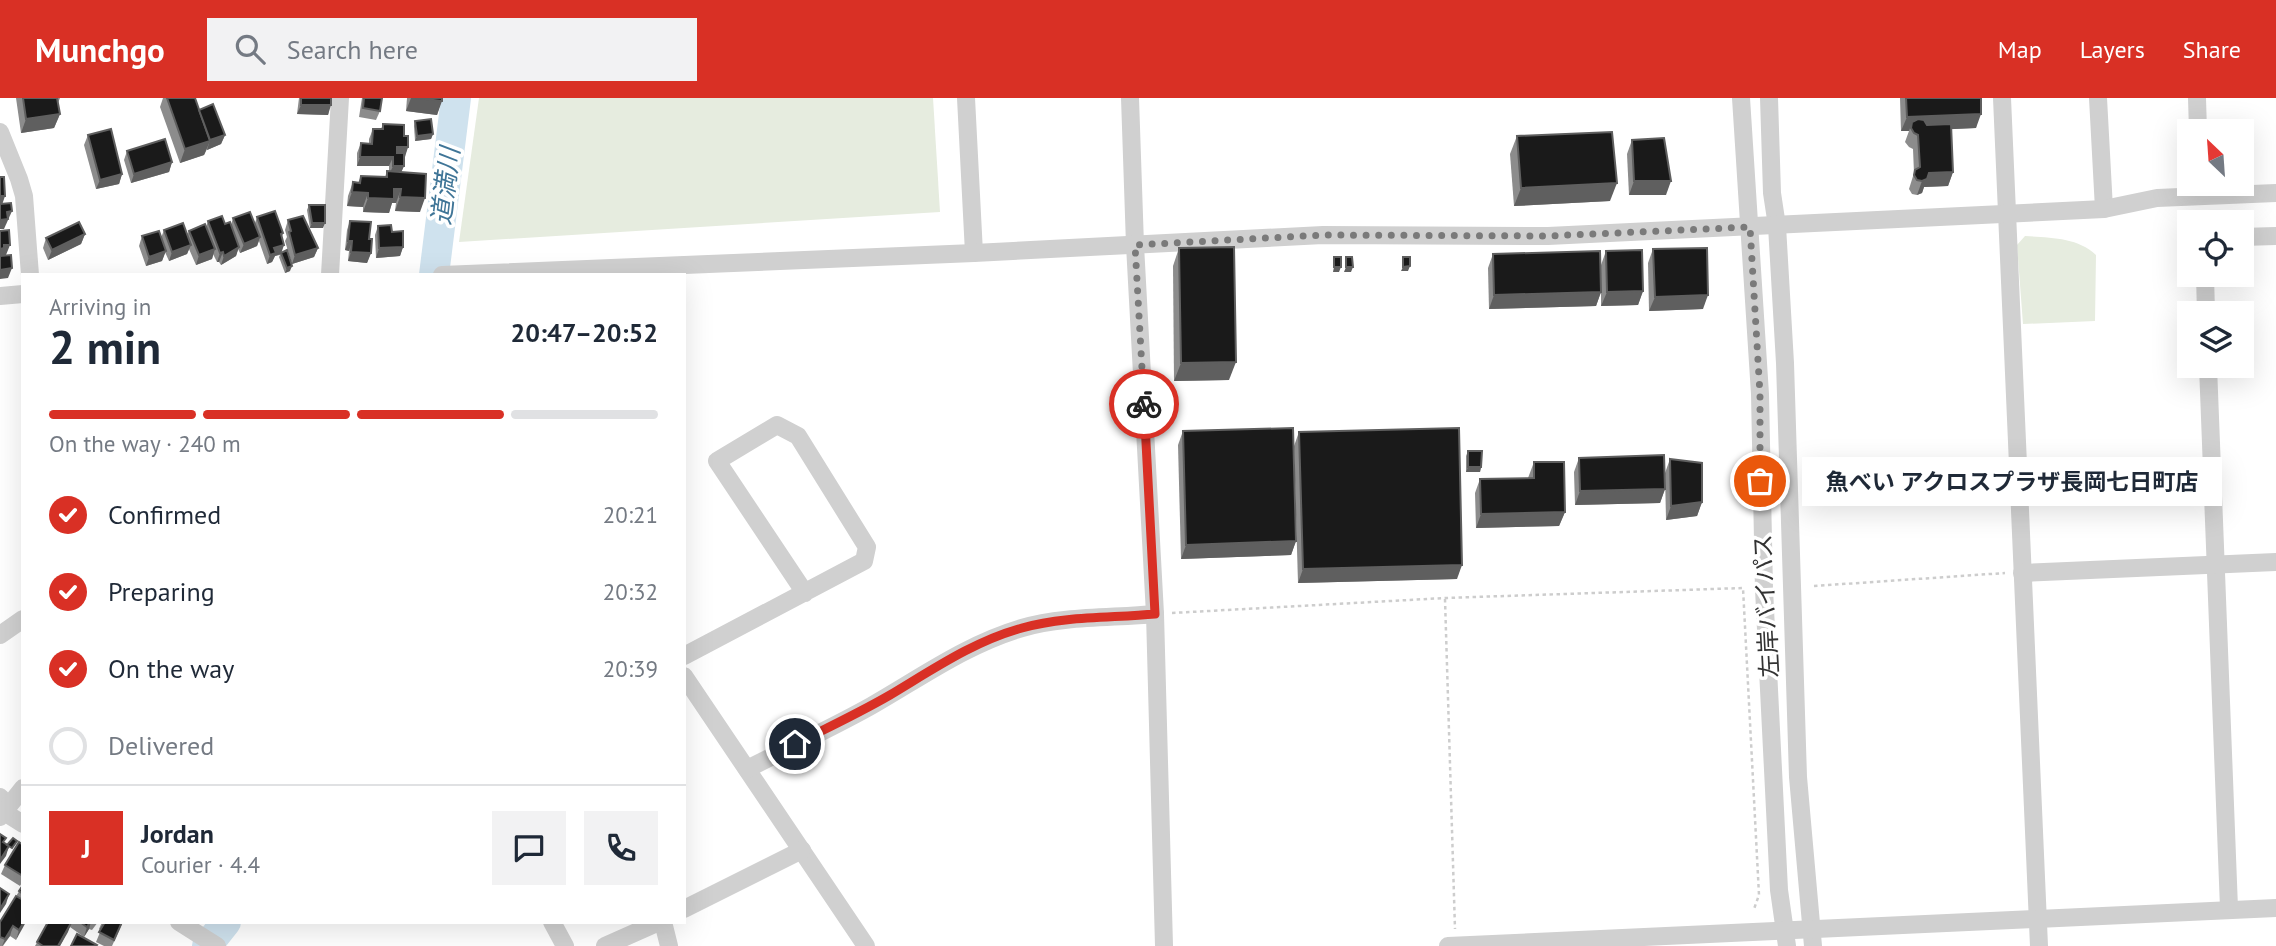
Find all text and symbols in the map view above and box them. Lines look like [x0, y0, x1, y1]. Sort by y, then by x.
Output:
search box [207, 18, 697, 81]
text: Munchgo [35, 28, 165, 71]
icon: search [231, 30, 269, 68]
text: Search here [287, 33, 418, 66]
text: Map [1998, 34, 2042, 65]
text: Layers [2080, 34, 2145, 65]
text: Share [2183, 34, 2241, 65]
north arrow [2177, 119, 2254, 196]
map controls [2177, 119, 2254, 378]
water label: 道満川 [424, 142, 466, 227]
button: locate [2177, 210, 2254, 287]
text: Arriving in [49, 292, 151, 321]
button: layers [2177, 301, 2254, 378]
text: 20:47–20:52 [511, 316, 658, 349]
text: 2 min [49, 317, 161, 377]
courier [1109, 369, 1179, 439]
icon: bike [1125, 385, 1163, 423]
text: On the way · 240 m [49, 429, 241, 458]
pin [1730, 451, 1790, 511]
callout: 魚べい アクロスプラザ長岡七日町店 [1802, 456, 2222, 506]
icon: bag [1741, 462, 1779, 500]
text: 魚べい アクロスプラザ長岡七日町店 [1826, 467, 2198, 496]
icon: check [49, 496, 87, 534]
text: Confirmed [108, 498, 221, 531]
text: 20:21 [603, 500, 658, 529]
street label: 左岸バイパス [1747, 534, 1785, 678]
icon: check [49, 573, 87, 611]
text: Preparing [108, 575, 215, 608]
text: 20:32 [603, 577, 658, 606]
icon: check [49, 650, 87, 688]
text: On the way [108, 652, 234, 685]
text: 20:39 [603, 654, 658, 683]
pin [765, 714, 825, 774]
icon: home [776, 725, 814, 763]
text: Delivered [108, 729, 214, 762]
button: chat [492, 811, 566, 885]
button: phone [584, 811, 658, 885]
text: Jordan [141, 817, 214, 850]
text: J [82, 832, 90, 865]
text: Courier · 4.4 [141, 850, 260, 879]

